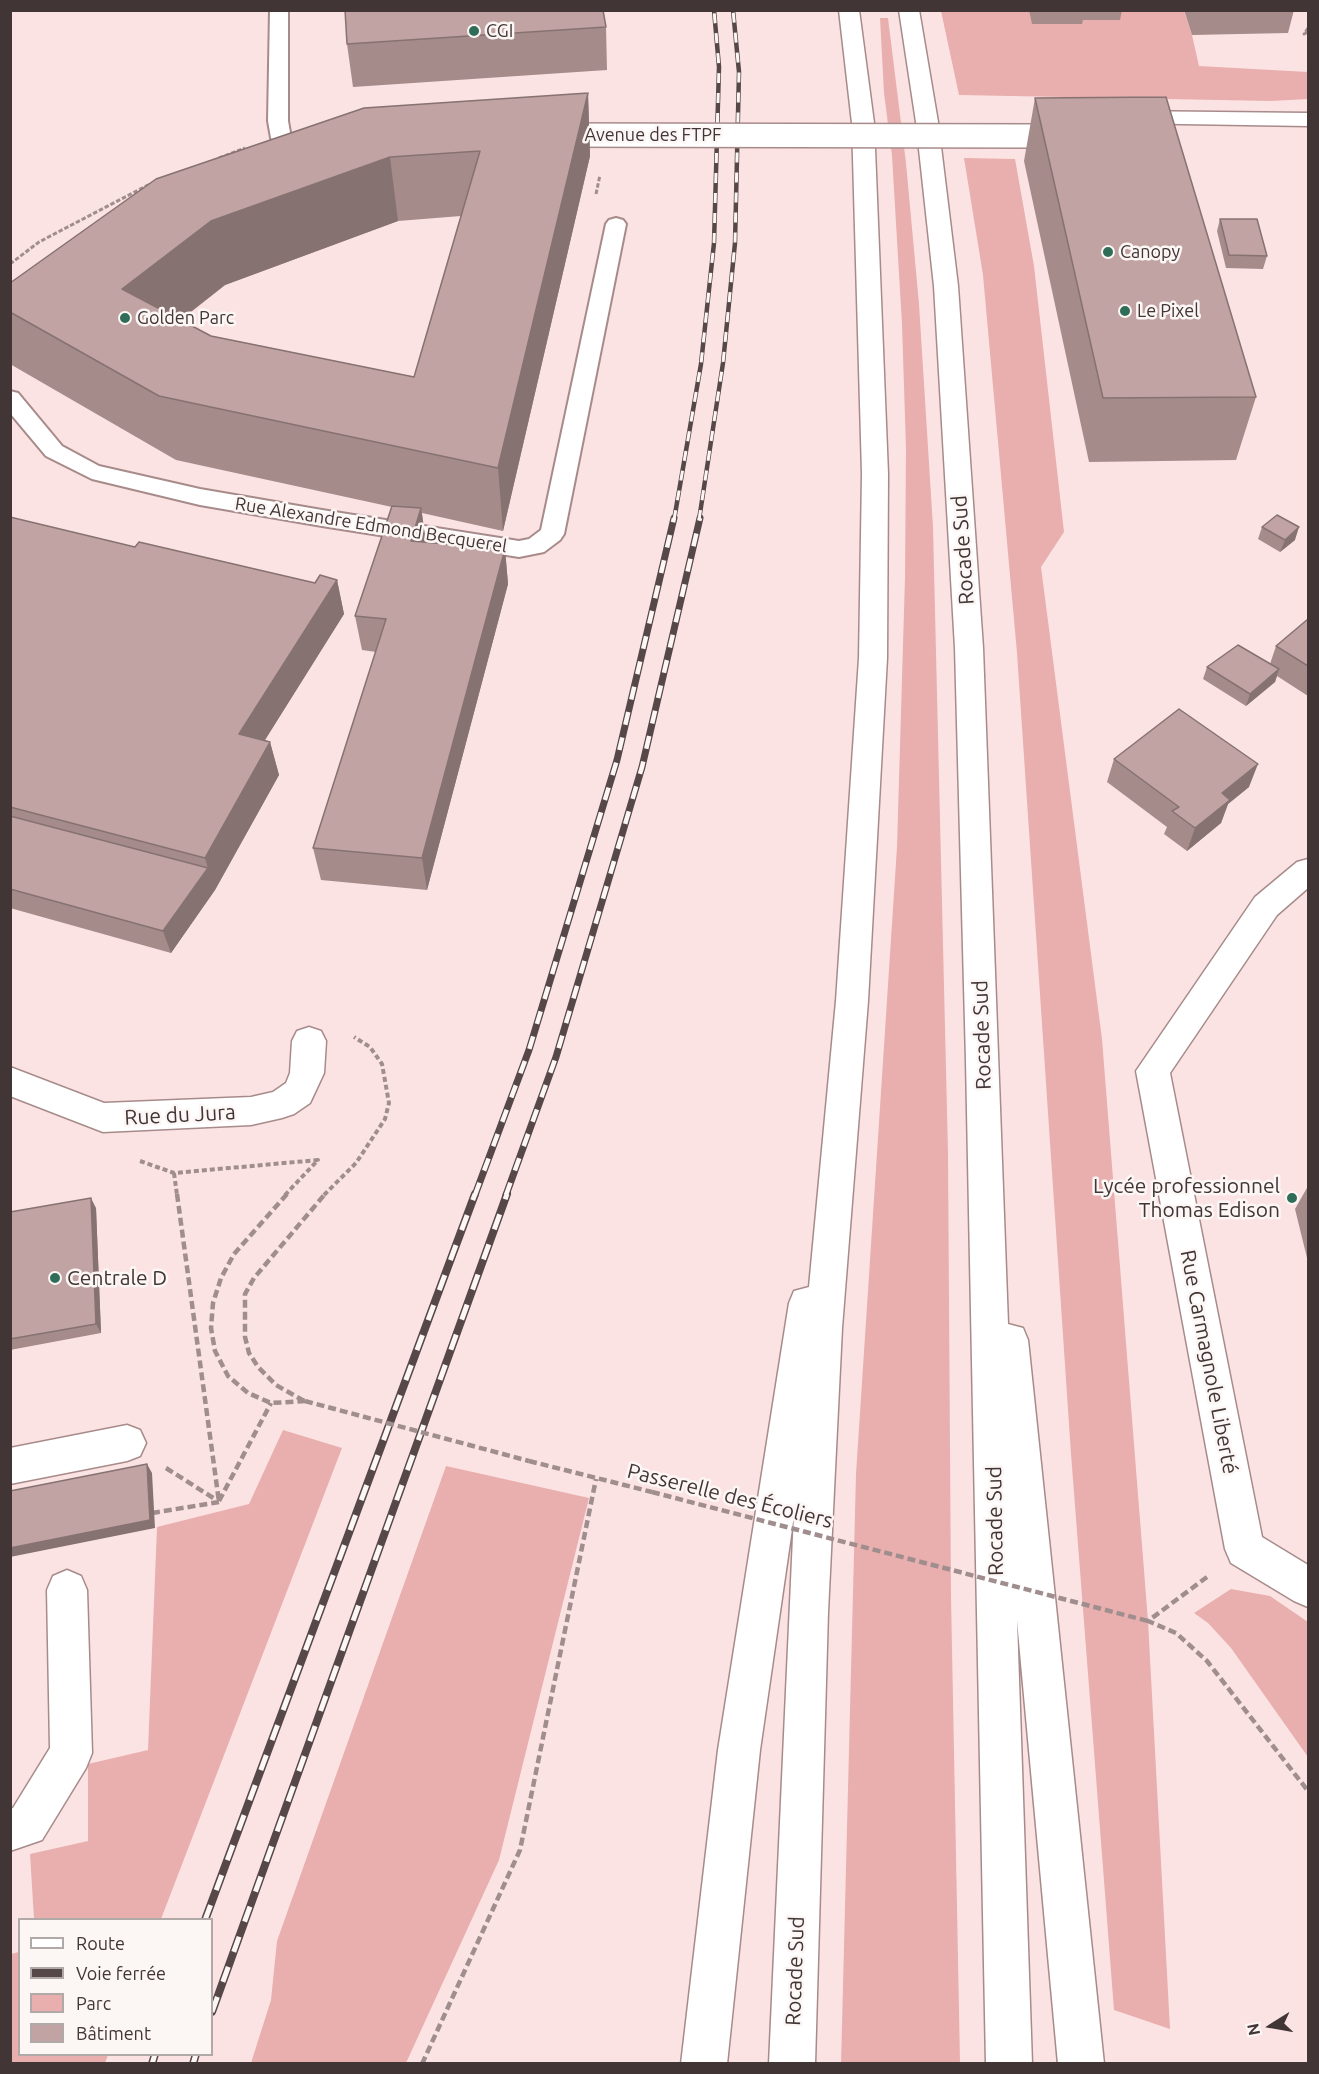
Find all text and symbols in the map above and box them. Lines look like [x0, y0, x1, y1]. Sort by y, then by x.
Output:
place label: CGI [486, 20, 513, 42]
marker: CGI [467, 24, 481, 38]
street label: Avenue des FTPF [584, 124, 722, 146]
place label: Canopy [1120, 241, 1180, 263]
marker: Canopy [1101, 245, 1115, 259]
place label: Le Pixel [1137, 300, 1199, 322]
marker: Le Pixel [1118, 304, 1132, 318]
place label: Golden Parc [137, 307, 234, 329]
marker: Golden Parc [118, 311, 132, 325]
street label: Rue Alexandre Edmond Becquerel [233, 493, 509, 557]
street label: Rocade Sud [947, 494, 979, 606]
street label: Rocade Sud [967, 980, 997, 1090]
street label: Rue du Jura [124, 1099, 236, 1131]
place label: Lycée professionnel Thomas Edison [1093, 1173, 1280, 1223]
marker: Lycée professionnel Thomas Edison [1285, 1191, 1299, 1205]
street label: Rue Carmagnole Liberté [1175, 1248, 1243, 1476]
place label: Centrale D [67, 1265, 167, 1291]
marker: Centrale D [48, 1271, 62, 1285]
street label: Passerelle des Écoliers [625, 1458, 835, 1534]
street label: Rocade Sud [981, 1466, 1009, 1576]
street label: Rocade Sud [780, 1916, 810, 2026]
legend [18, 1918, 213, 2056]
text: Route [76, 1933, 125, 1953]
text: Voie ferrée [76, 1963, 166, 1983]
text: Parc [76, 1993, 111, 2013]
north arrow [1241, 1996, 1301, 2056]
text: N [1243, 2022, 1263, 2037]
text: Bâtiment [76, 2023, 151, 2043]

